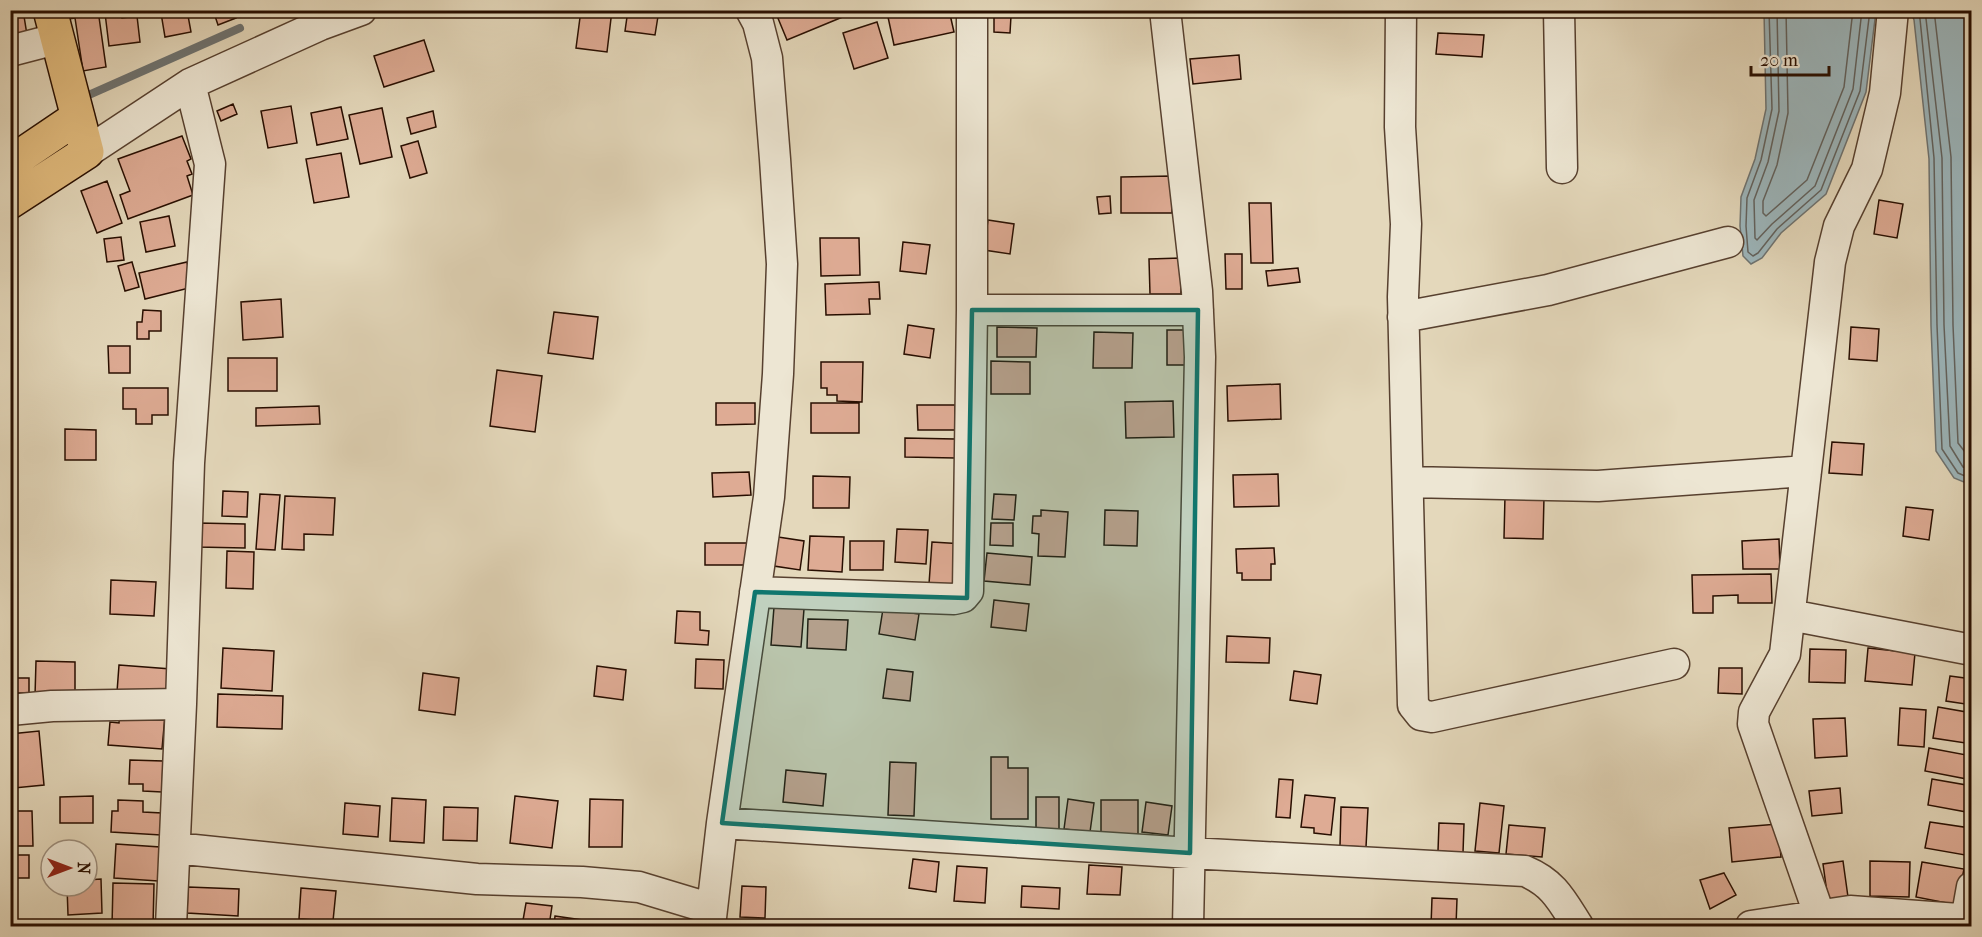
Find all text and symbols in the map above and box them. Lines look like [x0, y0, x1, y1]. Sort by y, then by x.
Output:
scale bar [1751, 39, 1829, 77]
text: 20 m [1760, 50, 1798, 71]
north arrow [39, 838, 99, 898]
text: N [74, 862, 93, 875]

